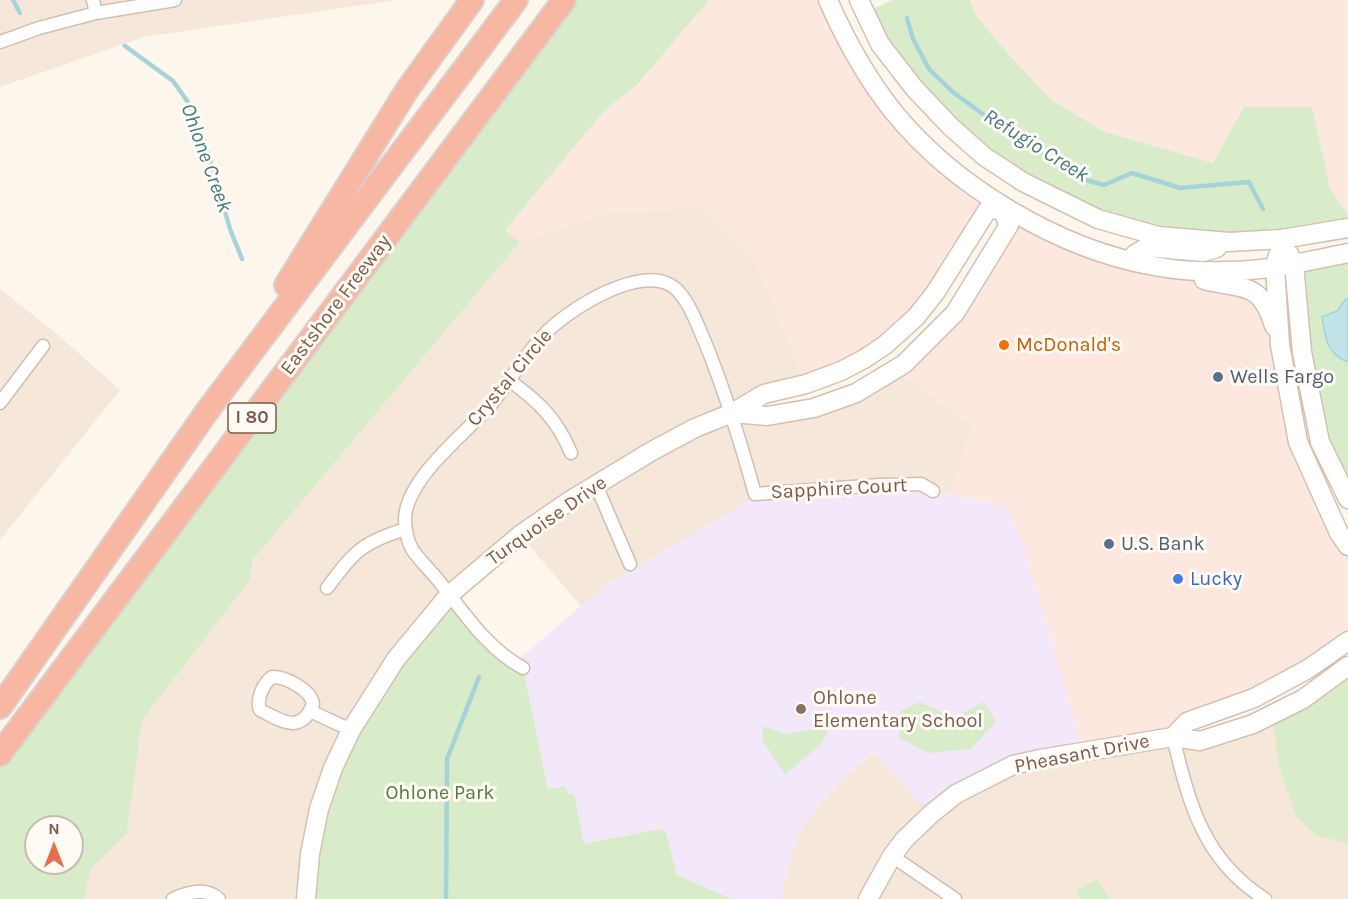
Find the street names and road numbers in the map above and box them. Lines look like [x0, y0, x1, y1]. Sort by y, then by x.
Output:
street label: Eastshore Freeway [276, 230, 396, 380]
street label: Crystal Circle [462, 324, 558, 432]
road number: I 80 [228, 403, 276, 433]
street label: Turquoise Drive [482, 471, 612, 571]
street label: Sapphire Court [770, 473, 908, 505]
street label: Pheasant Drive [1012, 729, 1152, 779]

